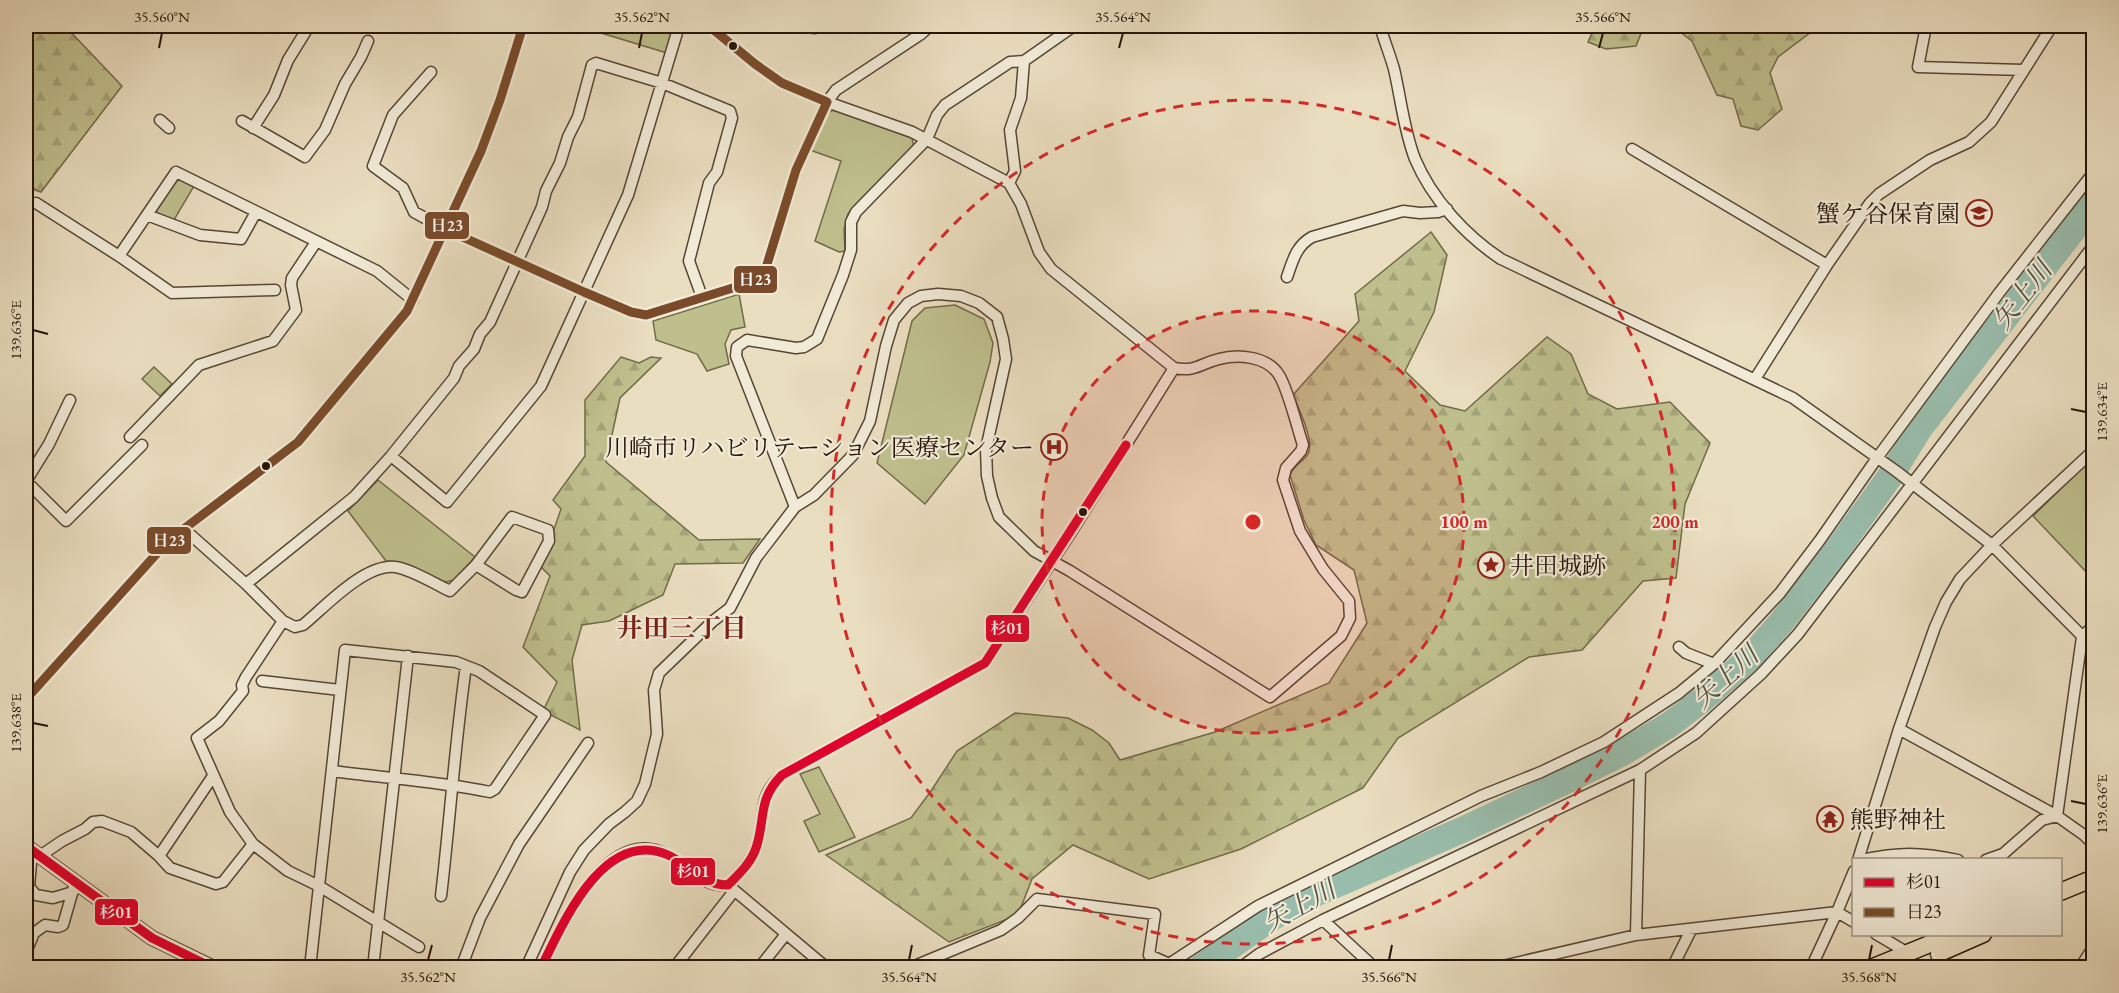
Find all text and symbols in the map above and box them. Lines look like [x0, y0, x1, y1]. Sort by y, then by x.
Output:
text: 35.560°N [134, 7, 190, 26]
text: 35.562°N [614, 7, 670, 26]
text: 35.564°N [1095, 7, 1151, 26]
text: 35.566°N [1575, 7, 1631, 26]
unlabelled marker [727, 40, 739, 52]
place label: 蟹ケ谷保育園 [1816, 198, 1960, 229]
school or university icon: 蟹ケ谷保育園 [1964, 198, 1994, 228]
line badge: 日23 [424, 211, 470, 240]
text: 日23 [431, 215, 463, 236]
water label: 矢上川 [1985, 251, 2061, 336]
line badge: 日23 [733, 265, 778, 294]
text: 日23 [739, 269, 771, 290]
text: 139.636°E [6, 300, 25, 360]
text: 139.634°E [2092, 382, 2111, 442]
place label: 川崎市リハビリテーション医療センター [605, 432, 1034, 463]
hospital icon: 川崎市リハビリテーション医療センター [1039, 432, 1069, 462]
unlabelled marker [260, 460, 272, 472]
unlabelled marker [1077, 506, 1089, 518]
text: 100 m [1440, 510, 1488, 533]
text: 200 m [1651, 510, 1699, 533]
centre of rings [1243, 512, 1263, 532]
line badge: 日23 [146, 526, 192, 555]
text: 日23 [153, 530, 185, 551]
place icon: 井田城跡 [1476, 550, 1506, 580]
place label: 井田城跡 [1510, 550, 1606, 581]
district label: 井田三丁目 [617, 611, 747, 645]
line badge: 杉01 [985, 614, 1030, 643]
text: 杉01 [991, 618, 1023, 639]
water label: 矢上川 [1685, 636, 1768, 716]
text: 139.638°E [6, 693, 25, 753]
text: 139.636°E [2092, 774, 2111, 834]
temple icon: 熊野神社 [1815, 804, 1845, 834]
place label: 熊野神社 [1850, 804, 1946, 835]
line badge: 杉01 [670, 857, 716, 886]
legend [1852, 858, 2062, 936]
text: 杉01 [677, 861, 709, 882]
text: 杉01 [1906, 870, 1941, 893]
water label: 矢上川 [1257, 871, 1344, 940]
line badge: 杉01 [94, 898, 139, 926]
text: 日23 [1906, 900, 1941, 923]
text: 杉01 [100, 902, 132, 923]
text: 35.562°N [400, 967, 456, 986]
text: 35.564°N [881, 967, 937, 986]
text: 35.566°N [1361, 967, 1417, 986]
text: 35.568°N [1841, 967, 1897, 986]

